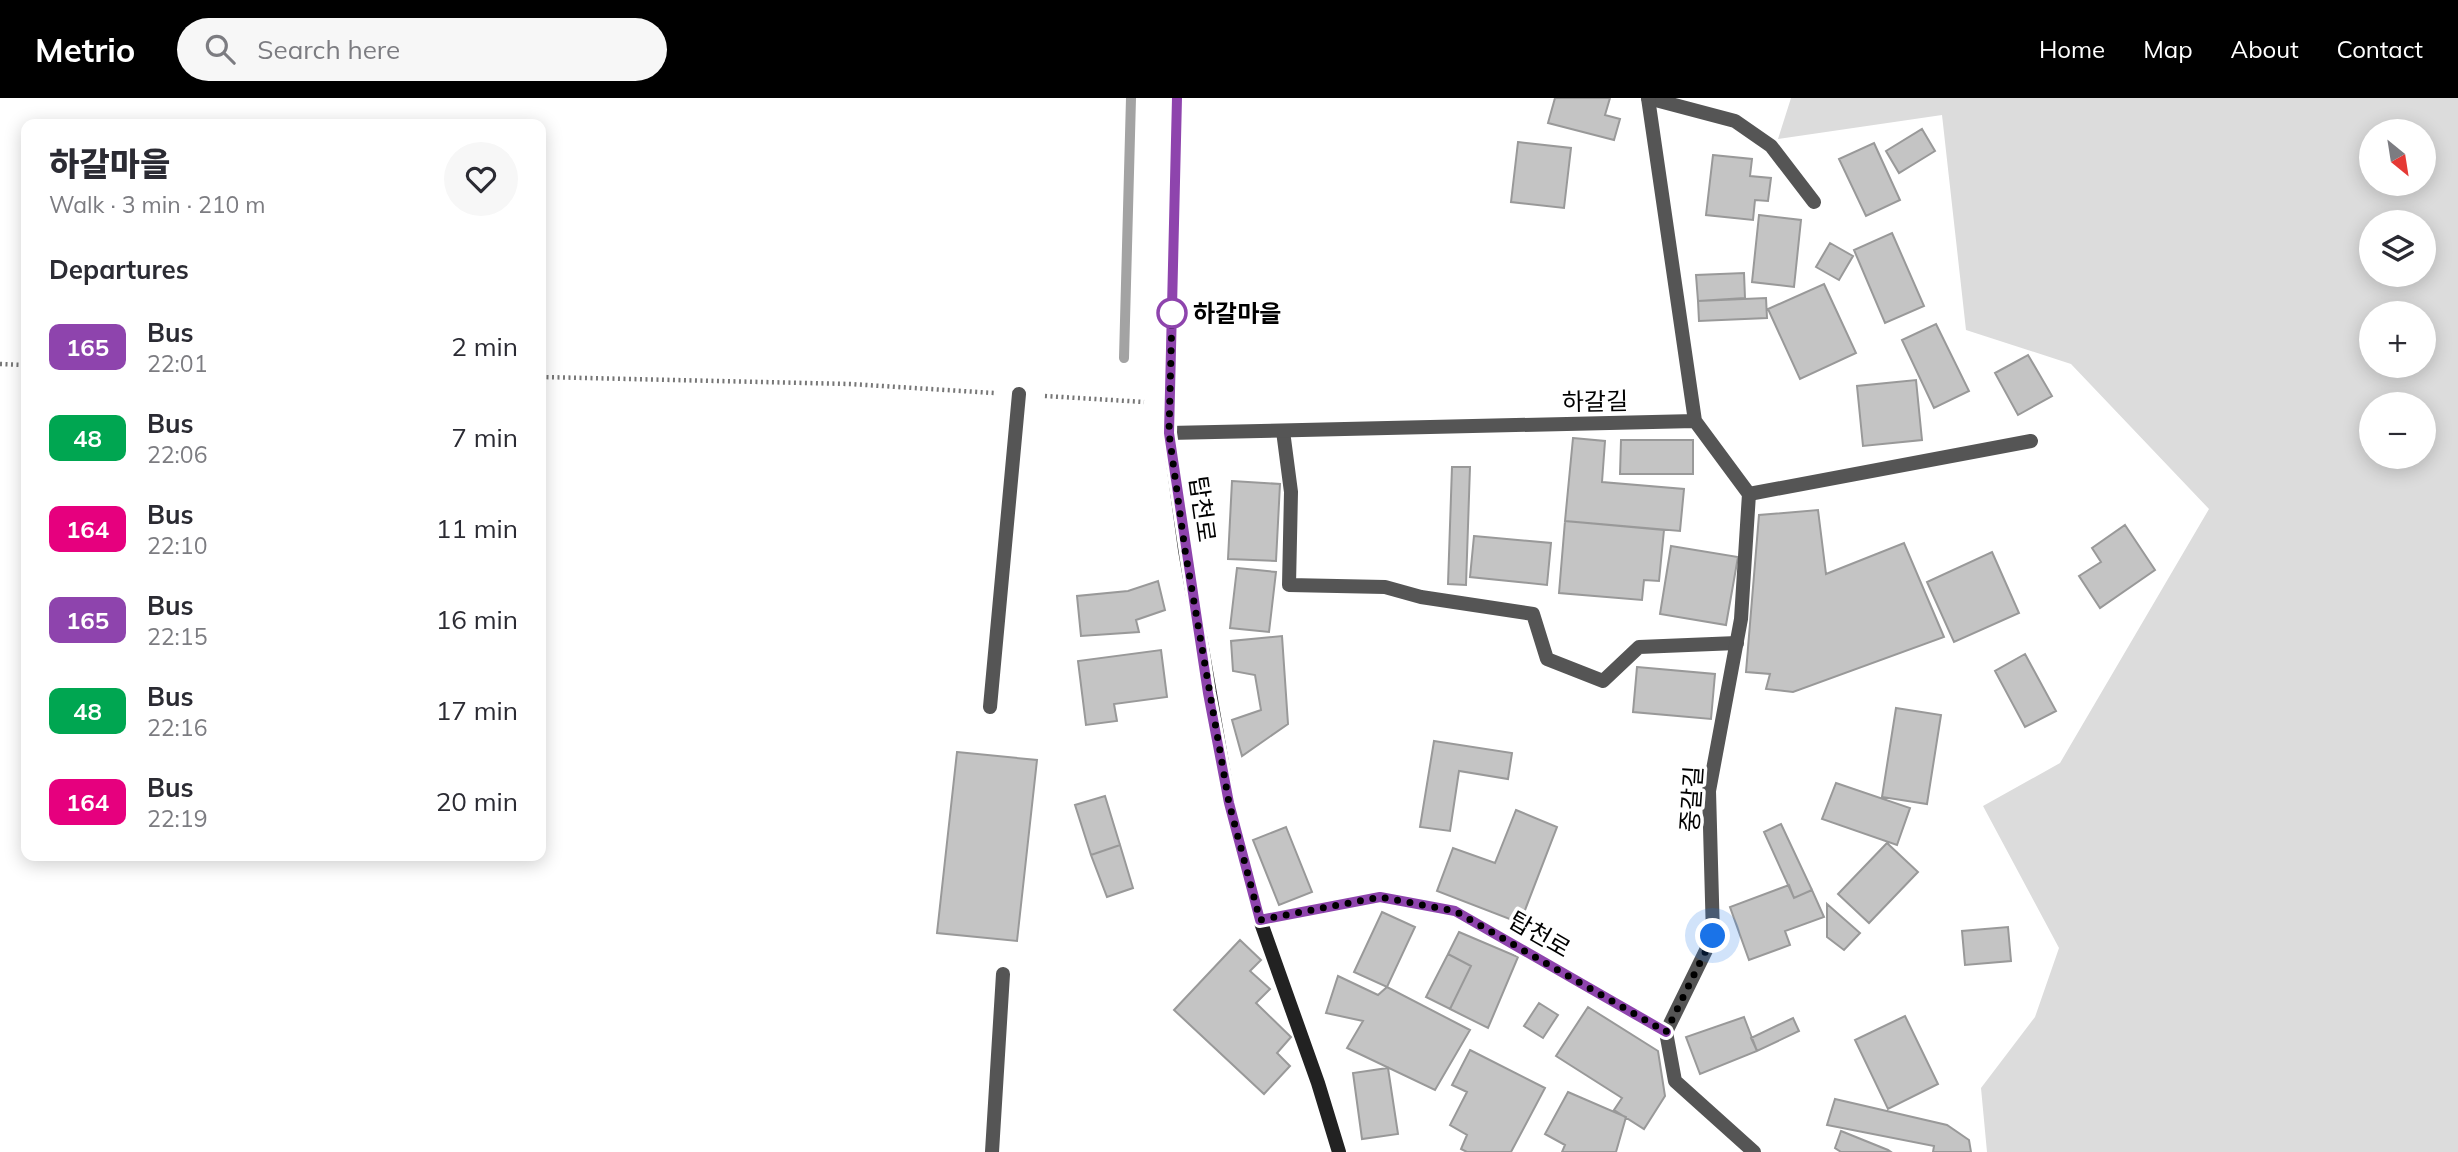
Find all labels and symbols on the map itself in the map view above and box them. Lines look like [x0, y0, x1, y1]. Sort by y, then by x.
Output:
north arrow [2359, 119, 2436, 196]
marker: 하갈마을 [1157, 298, 1187, 328]
place label: 하갈마을 [1193, 298, 1281, 328]
street label: 하갈길 [1562, 385, 1628, 417]
street label: 탑천로 [1184, 474, 1222, 544]
street label: 중갈길 [1674, 765, 1708, 833]
street label: 탑천로 [1504, 904, 1576, 964]
your location [1695, 918, 1730, 953]

